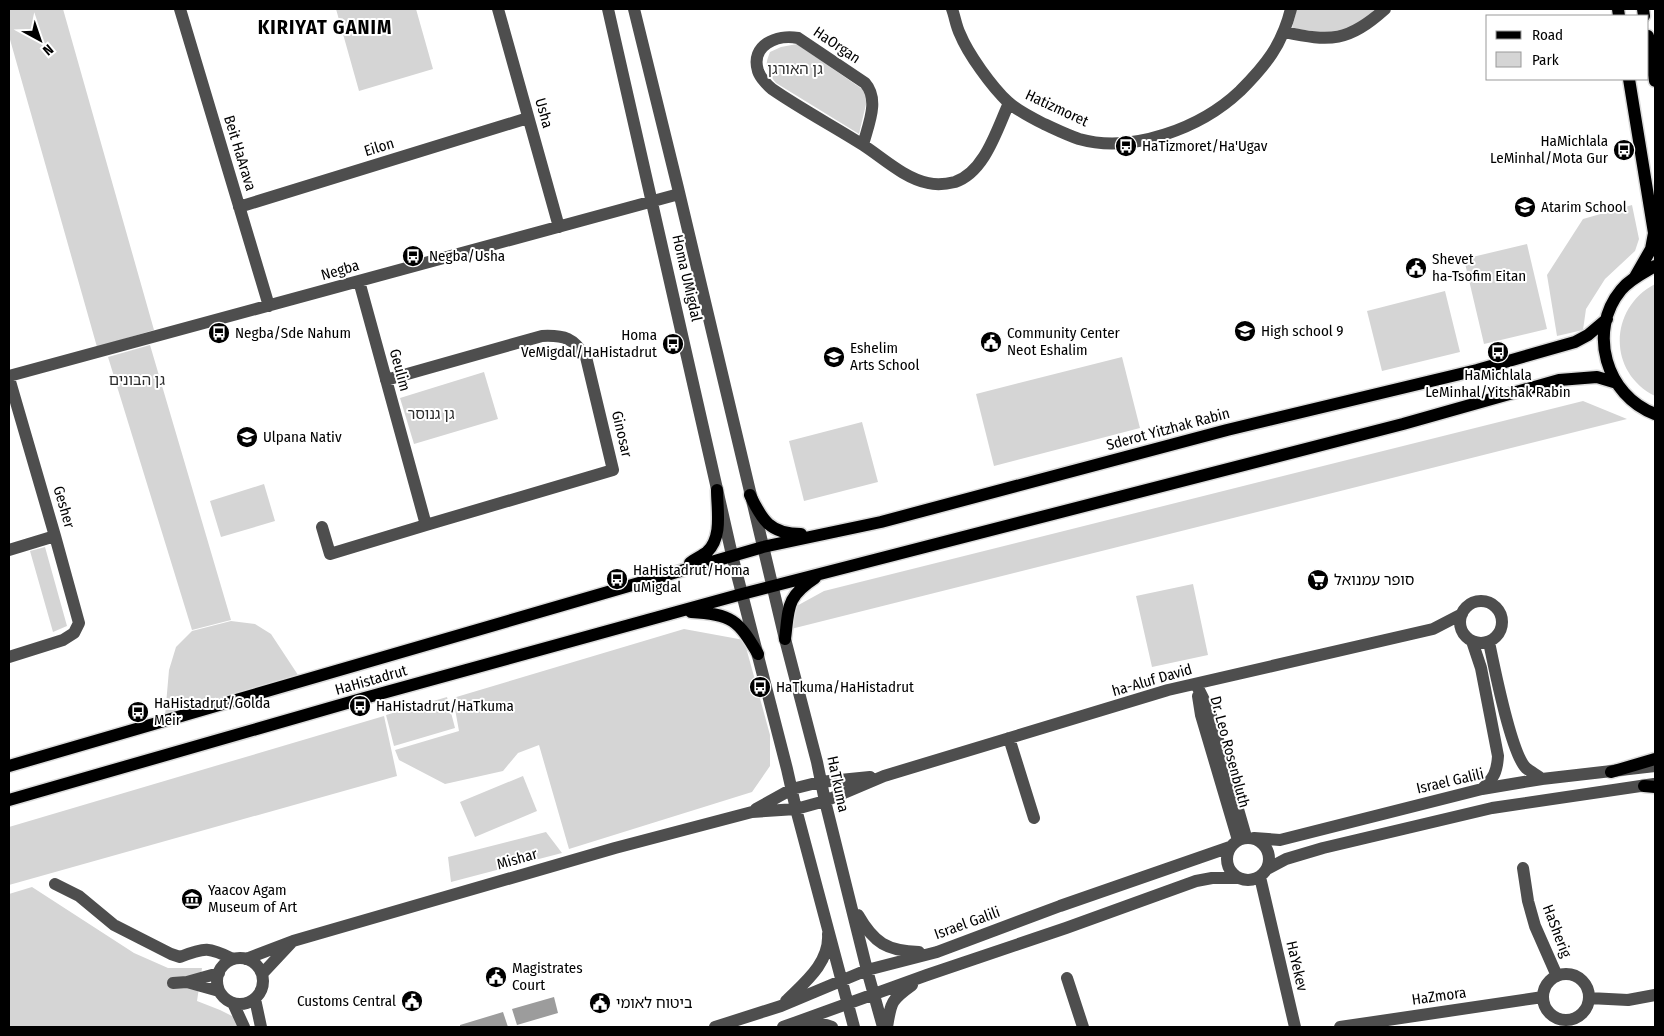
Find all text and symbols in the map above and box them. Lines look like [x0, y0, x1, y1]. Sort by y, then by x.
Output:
north arrow [15, 15, 65, 65]
district label: KIRIYAT GANIM [258, 15, 392, 39]
legend [1486, 15, 1649, 80]
street label: HaOrgan [810, 23, 864, 67]
text: Road [1532, 26, 1563, 44]
text: N [39, 40, 57, 59]
text: Park [1532, 51, 1559, 69]
park label: גן האורגן [767, 60, 823, 78]
street label: Hatizmoret [1023, 86, 1092, 130]
street label: Usha [531, 96, 557, 130]
street label: Beit HaArava [220, 113, 260, 193]
place label: HaMichlala LeMinhal/Mota Gur [1490, 132, 1609, 167]
street label: Eilon [362, 134, 396, 160]
bus stop icon: HaTizmoret/Ha'Ugav [1114, 134, 1138, 158]
place label: HaTizmoret/Ha'Ugav [1142, 137, 1268, 155]
bus stop icon: HaMichlala LeMinhal/Mota Gur [1612, 138, 1636, 162]
school or university icon: Atarim School [1513, 195, 1537, 219]
place label: Atarim School [1541, 198, 1627, 216]
street label: Homa UMigdal [668, 233, 706, 323]
bus stop icon: Negba/Usha [401, 244, 425, 268]
place label: Negba/Usha [429, 247, 505, 265]
place label: Shevet ha-Tsofim Eitan [1432, 250, 1526, 285]
street label: Negba [319, 256, 361, 284]
public building icon: Shevet ha-Tsofim Eitan [1404, 256, 1428, 280]
school or university icon: High school 9 [1233, 319, 1257, 343]
bus stop icon: Negba/Sde Nahum [207, 321, 231, 345]
place label: High school 9 [1261, 322, 1344, 340]
place label: Negba/Sde Nahum [235, 324, 351, 342]
place label: Community Center Neot Eshalim [1007, 324, 1121, 359]
place label: Homa VeMigdal/HaHistadrut [521, 326, 657, 361]
public building icon: Community Center Neot Eshalim [979, 330, 1003, 354]
bus stop icon: Homa VeMigdal/HaHistadrut [661, 332, 685, 356]
place label: Eshelim Arts School [850, 339, 920, 374]
bus stop icon: HaMichlala LeMinhal/Yitshak Rabin [1486, 340, 1510, 364]
school or university icon: Eshelim Arts School [822, 345, 846, 369]
street label: Geulim [386, 347, 414, 393]
place label: HaMichlala LeMinhal/Yitshak Rabin [1425, 366, 1571, 401]
park label: גן הבונים [109, 371, 166, 389]
street label: Sderot Yitzhak Rabin [1104, 404, 1232, 454]
park label: גן גנוסר [407, 405, 455, 423]
street label: Ginosar [608, 409, 636, 460]
school or university icon: Ulpana Nativ [235, 425, 259, 449]
place label: Ulpana Nativ [263, 428, 342, 446]
street label: Gesher [49, 484, 79, 531]
place label: HaHistadrut/Homa uMigdal [633, 561, 750, 596]
bus stop icon: HaHistadrut/Homa uMigdal [605, 567, 629, 591]
supermarket icon: סופר עמנואל [1306, 568, 1330, 592]
place label: סופר עמנואל [1334, 571, 1414, 589]
street label: ha-Aluf David [1110, 660, 1194, 700]
street label: HaHistadrut [333, 661, 409, 699]
bus stop icon: HaTkuma/HaHistadrut [748, 675, 772, 699]
place label: HaTkuma/HaHistadrut [776, 678, 914, 696]
place label: HaHistadrut/Golda Meir [154, 694, 270, 729]
bus stop icon: HaHistadrut/HaTkuma [348, 694, 372, 718]
street label: Dr. Leo Rosenbluth [1206, 694, 1254, 810]
place label: HaHistadrut/HaTkuma [376, 697, 514, 715]
bus stop icon: HaHistadrut/Golda Meir [126, 700, 150, 724]
street label: HaTkuma [823, 754, 853, 814]
street label: Israel Galili [1415, 765, 1485, 797]
street label: Mishar [495, 844, 540, 873]
place label: Yaacov Agam Museum of Art [208, 881, 297, 916]
museum icon: Yaacov Agam Museum of Art [180, 887, 204, 911]
street label: HaSherig [1539, 902, 1575, 960]
street label: Israel Galili [932, 903, 1002, 943]
street label: HaYekev [1282, 939, 1312, 993]
place label: Magistrates Court [512, 959, 583, 994]
public building icon: Magistrates Court [484, 965, 508, 989]
street label: HaZmora [1411, 983, 1467, 1009]
public building icon: Customs Central [400, 989, 424, 1013]
public building icon: ביטוח לאומי [588, 991, 612, 1015]
place label: Customs Central [297, 992, 396, 1010]
place label: ביטוח לאומי [616, 994, 693, 1012]

